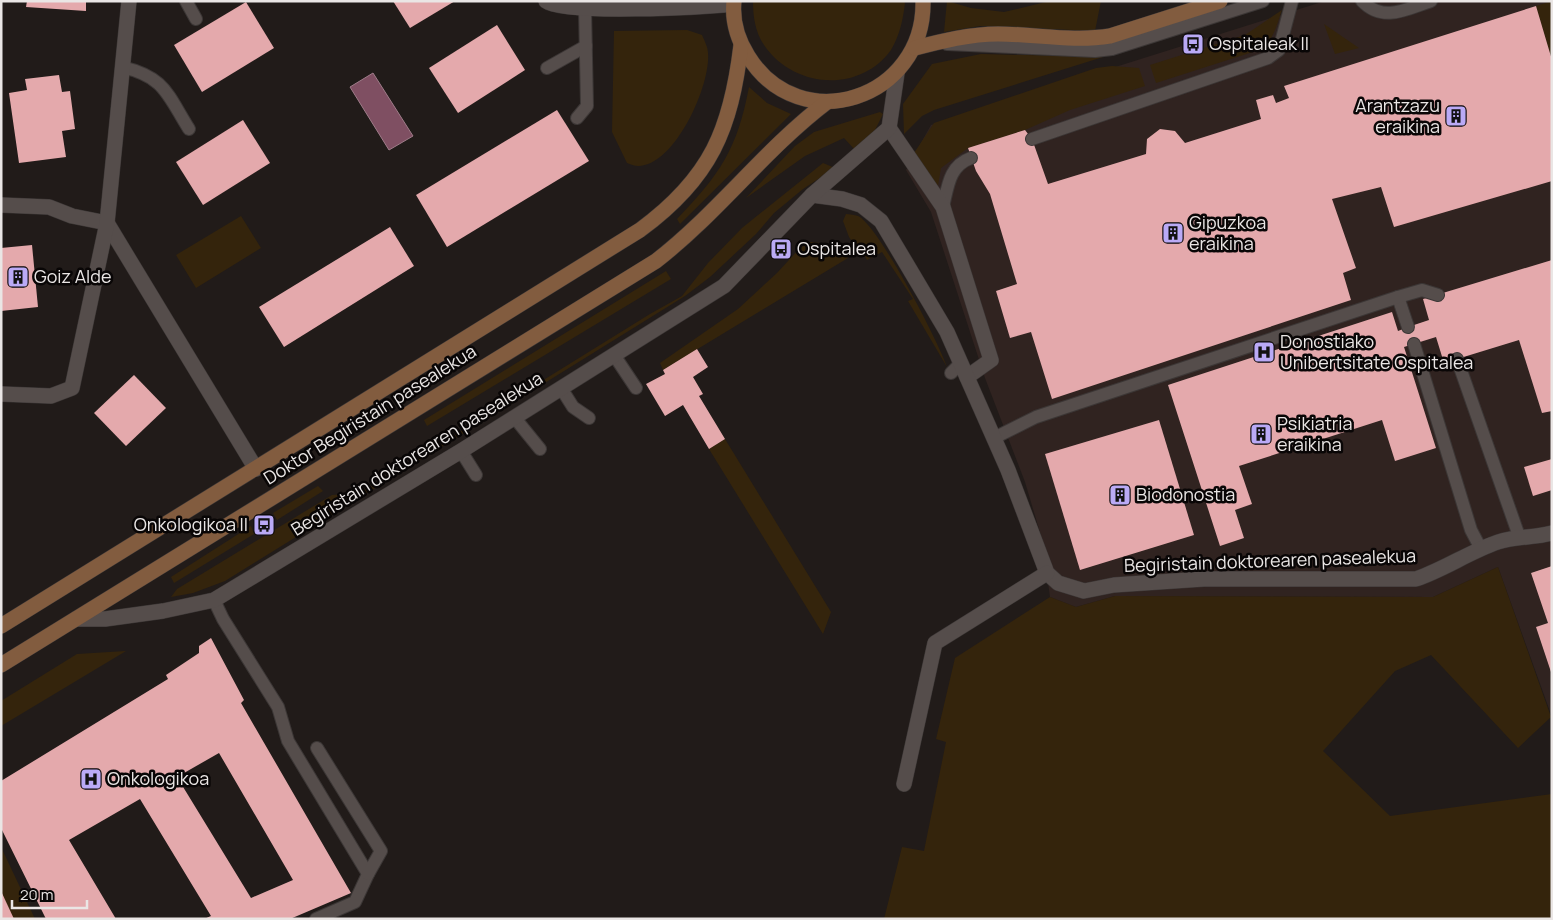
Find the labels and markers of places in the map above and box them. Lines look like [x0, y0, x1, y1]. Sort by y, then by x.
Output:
place label: Ospitaleak II [1209, 31, 1309, 55]
bus stop icon: Ospitaleak II [1181, 32, 1205, 56]
place label: Arantzazu eraikina [1355, 93, 1440, 138]
building icon: Arantzazu eraikina [1444, 104, 1468, 128]
place label: Gipuzkoa eraikina [1189, 210, 1266, 255]
building icon: Gipuzkoa eraikina [1161, 221, 1185, 245]
place label: Ospitalea [797, 236, 876, 260]
bus stop icon: Ospitalea [769, 237, 793, 261]
place label: Goiz Alde [34, 264, 111, 288]
building icon: Goiz Alde [6, 265, 30, 289]
place label: Donostiako Unibertsitate Ospitalea [1280, 329, 1473, 374]
hospital icon: Donostiako Unibertsitate Ospitalea [1252, 340, 1276, 364]
place label: Psikiatria eraikina [1277, 411, 1353, 456]
building icon: Psikiatria eraikina [1249, 422, 1273, 446]
place label: Biodonostia [1136, 482, 1235, 506]
building icon: Biodonostia [1108, 483, 1132, 507]
place label: Onkologikoa II [134, 512, 248, 536]
bus stop icon: Onkologikoa II [252, 513, 276, 537]
place label: Onkologikoa [107, 766, 209, 790]
hospital icon: Onkologikoa [79, 767, 103, 791]

